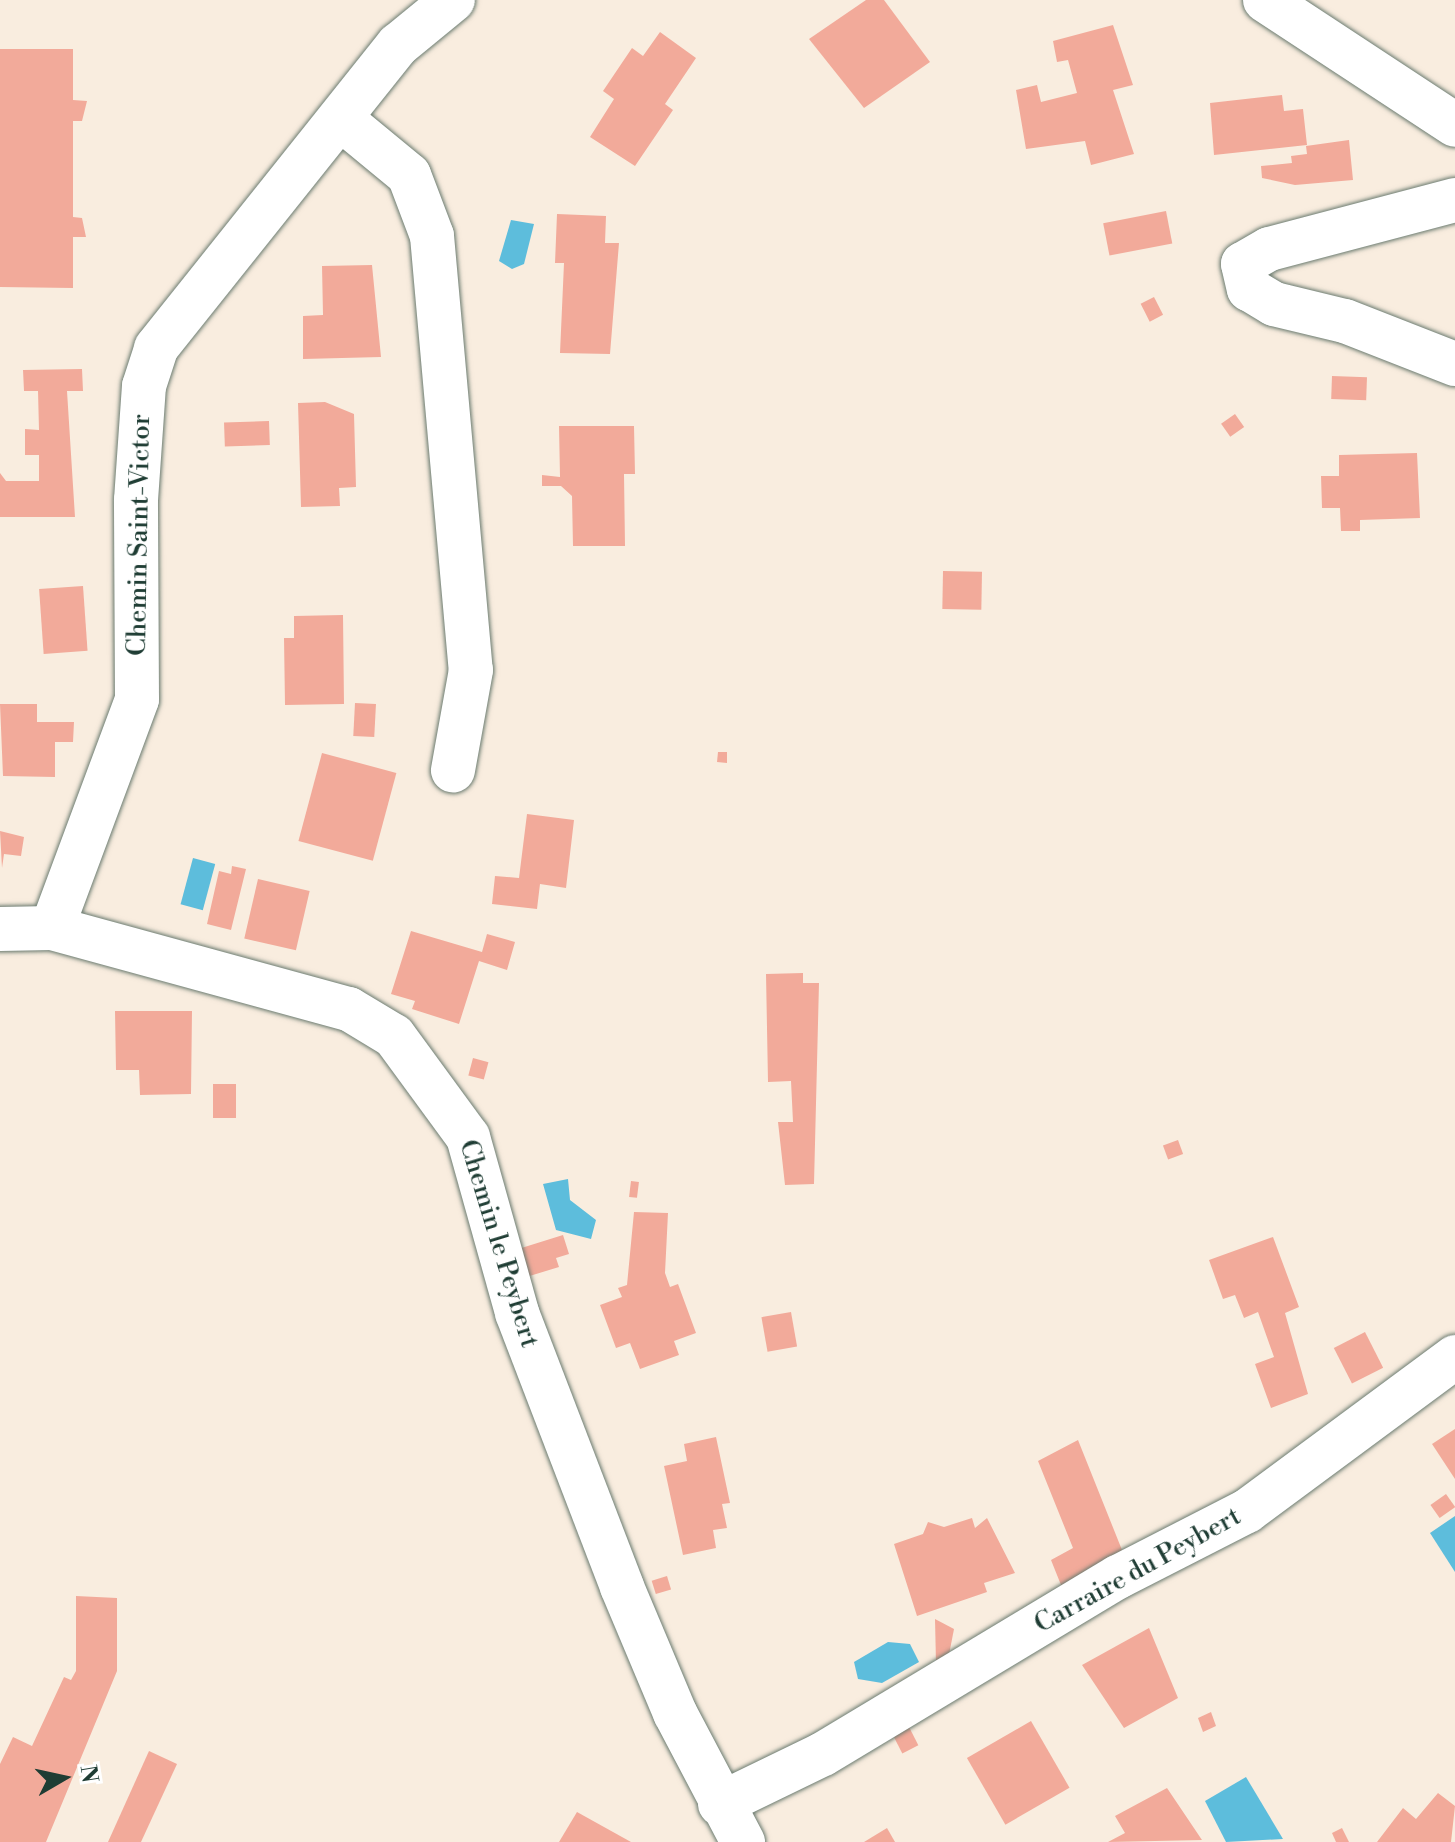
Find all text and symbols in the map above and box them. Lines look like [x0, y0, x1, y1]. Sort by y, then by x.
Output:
street label: Chemin Saint-Victor [122, 414, 158, 656]
street label: Chemin le Peybert [452, 1136, 544, 1352]
street label: Carraire du Peybert [1029, 1501, 1247, 1641]
north arrow [24, 1738, 104, 1818]
text: N [74, 1763, 103, 1785]

